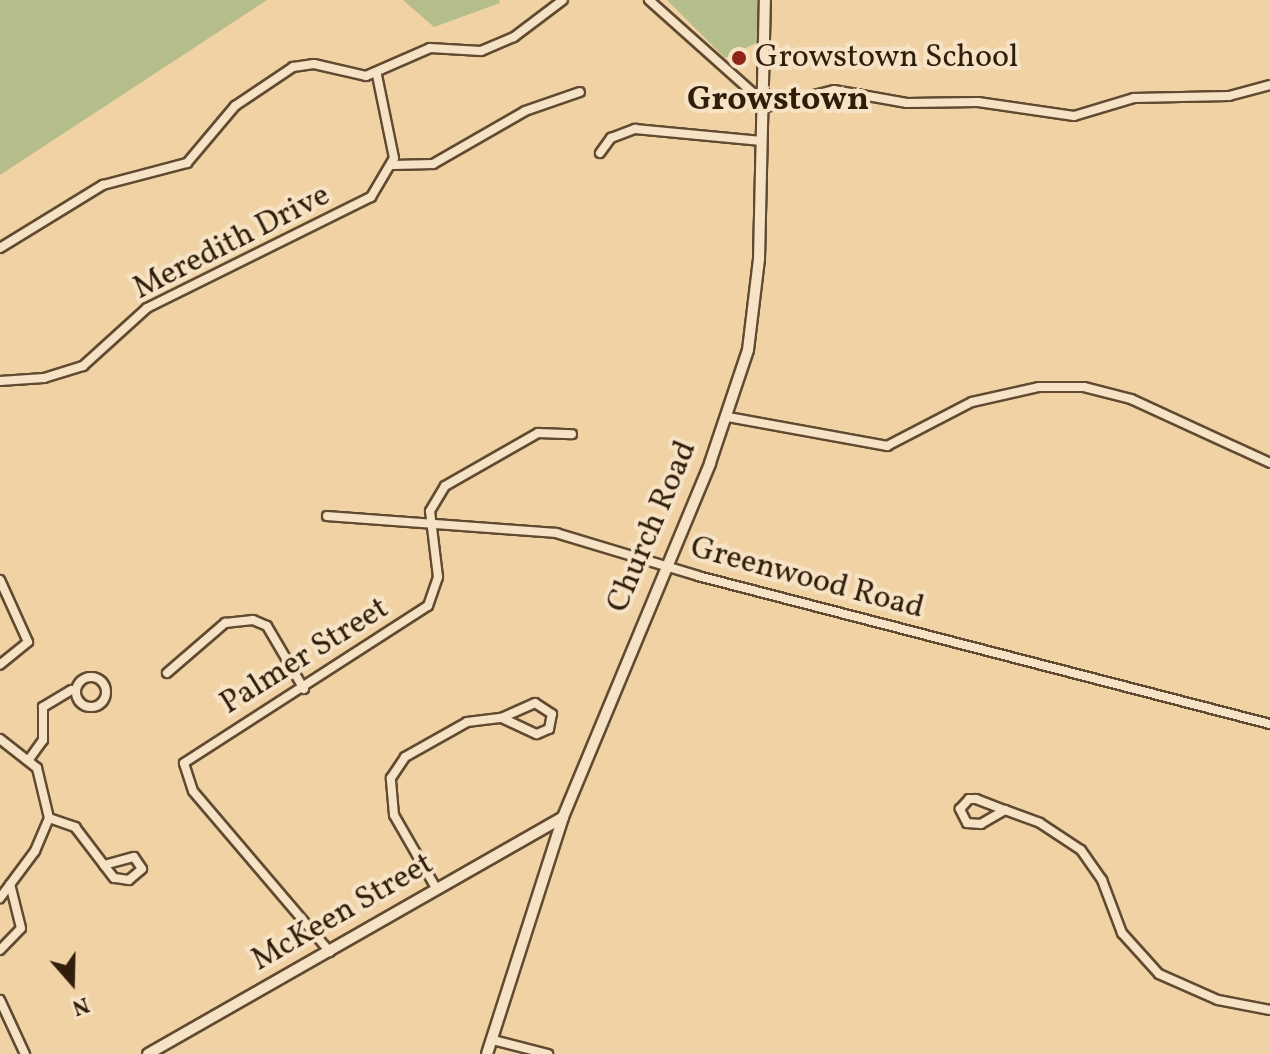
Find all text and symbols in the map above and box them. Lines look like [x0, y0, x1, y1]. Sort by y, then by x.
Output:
place label: Growstown School [755, 39, 1018, 77]
marker: Growstown School [730, 49, 748, 67]
district label: Growstown [687, 81, 869, 121]
street label: Meredith Drive [127, 177, 337, 309]
street label: Church Road [600, 435, 706, 619]
street label: Greenwood Road [686, 529, 928, 629]
street label: Palmer Street [214, 590, 396, 724]
street label: McKeen Street [245, 845, 441, 981]
north arrow [32, 942, 112, 1022]
text: N [68, 988, 93, 1022]

